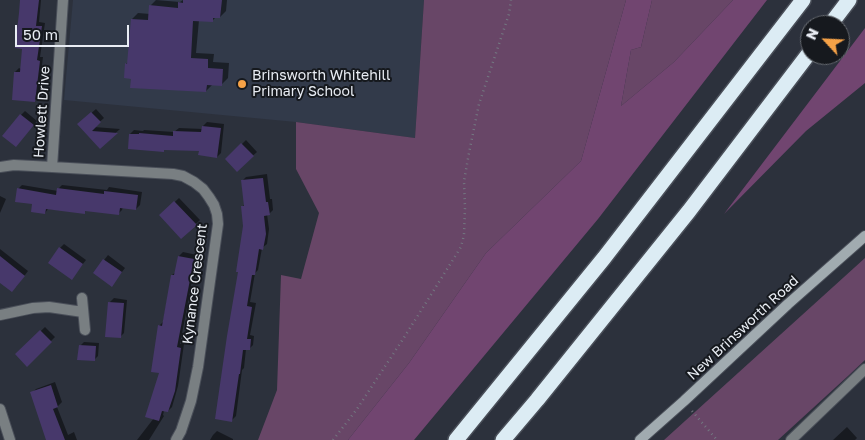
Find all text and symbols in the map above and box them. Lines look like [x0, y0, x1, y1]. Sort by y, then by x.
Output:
scale bar [18, 15, 131, 47]
north arrow [800, 15, 850, 65]
text: 50 m [23, 25, 58, 43]
text: N [802, 25, 822, 42]
street label: Howlett Drive [30, 66, 54, 158]
place label: Brinsworth Whitehill Primary School [252, 68, 391, 100]
marker: Brinsworth Whitehill Primary School [236, 78, 248, 90]
street label: Kynance Crescent [179, 223, 211, 345]
street label: New Brinsworth Road [684, 272, 802, 384]

